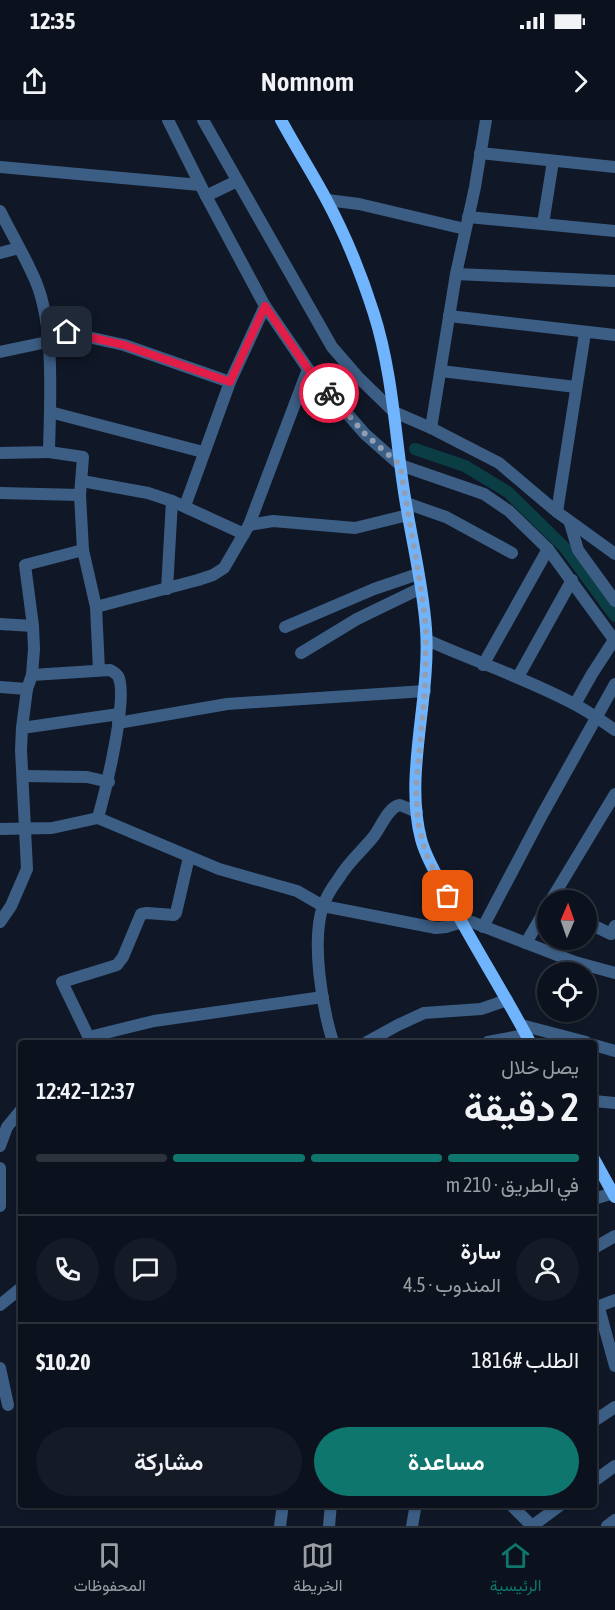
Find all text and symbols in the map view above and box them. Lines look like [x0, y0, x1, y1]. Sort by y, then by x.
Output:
text: 12:35 [30, 8, 75, 34]
icon: share [18, 65, 51, 98]
icon: forward [564, 65, 597, 98]
text: Nomnom [261, 66, 354, 97]
pin [41, 306, 92, 357]
icon: home [50, 315, 83, 348]
courier [299, 363, 359, 423]
icon: bike [313, 377, 346, 410]
pin [422, 870, 473, 921]
icon: bag [431, 879, 464, 912]
north arrow [537, 890, 597, 950]
map controls [537, 890, 597, 1022]
button: locate [537, 962, 597, 1022]
text: يصل خلال [501, 1055, 579, 1078]
text: 12:37–12:42 [36, 1078, 135, 1104]
text: 2 دقيقة [464, 1085, 579, 1129]
text: في الطريق · 210 m [446, 1173, 579, 1196]
button: phone [36, 1238, 99, 1301]
button: chat [114, 1238, 177, 1301]
text: سارة [460, 1238, 501, 1264]
button: person [516, 1238, 579, 1301]
text: المندوب · 4.5 [403, 1273, 501, 1296]
text: الطلب #1816 [471, 1347, 579, 1373]
text: $10.20 [36, 1349, 91, 1375]
button: مشاركة [36, 1427, 302, 1496]
button: مساعدة [314, 1427, 579, 1496]
tab: المحفوظات [74, 1539, 146, 1600]
tab: الخريطة [293, 1539, 342, 1600]
tab: الرئيسية [490, 1539, 541, 1600]

